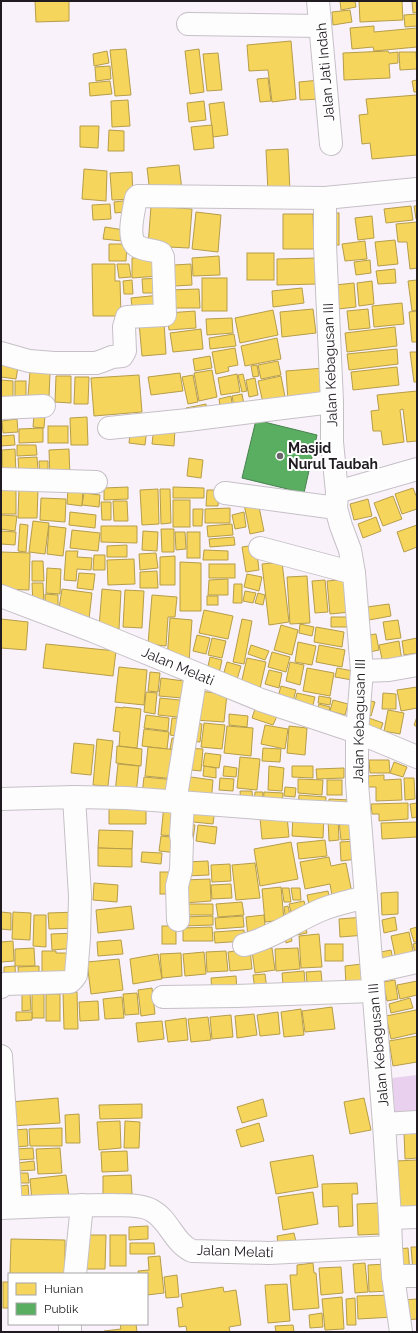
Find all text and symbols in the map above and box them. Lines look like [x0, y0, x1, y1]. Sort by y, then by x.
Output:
street label: Jalan Jati Indah [313, 22, 337, 122]
street label: Jalan Kebagusan III [320, 303, 340, 427]
place label: Masjid Nurul Taubah [288, 440, 378, 472]
marker: Masjid Nurul Taubah [275, 451, 285, 461]
street label: Jalan Melati [139, 644, 217, 688]
street label: Jalan Kebagusan III [350, 659, 368, 783]
street label: Jalan Kebagusan III [365, 983, 391, 1107]
street label: Jalan Melati [196, 1242, 274, 1260]
legend [8, 1273, 148, 1325]
text: Hunian [44, 1282, 83, 1296]
text: Publik [44, 1302, 79, 1316]

